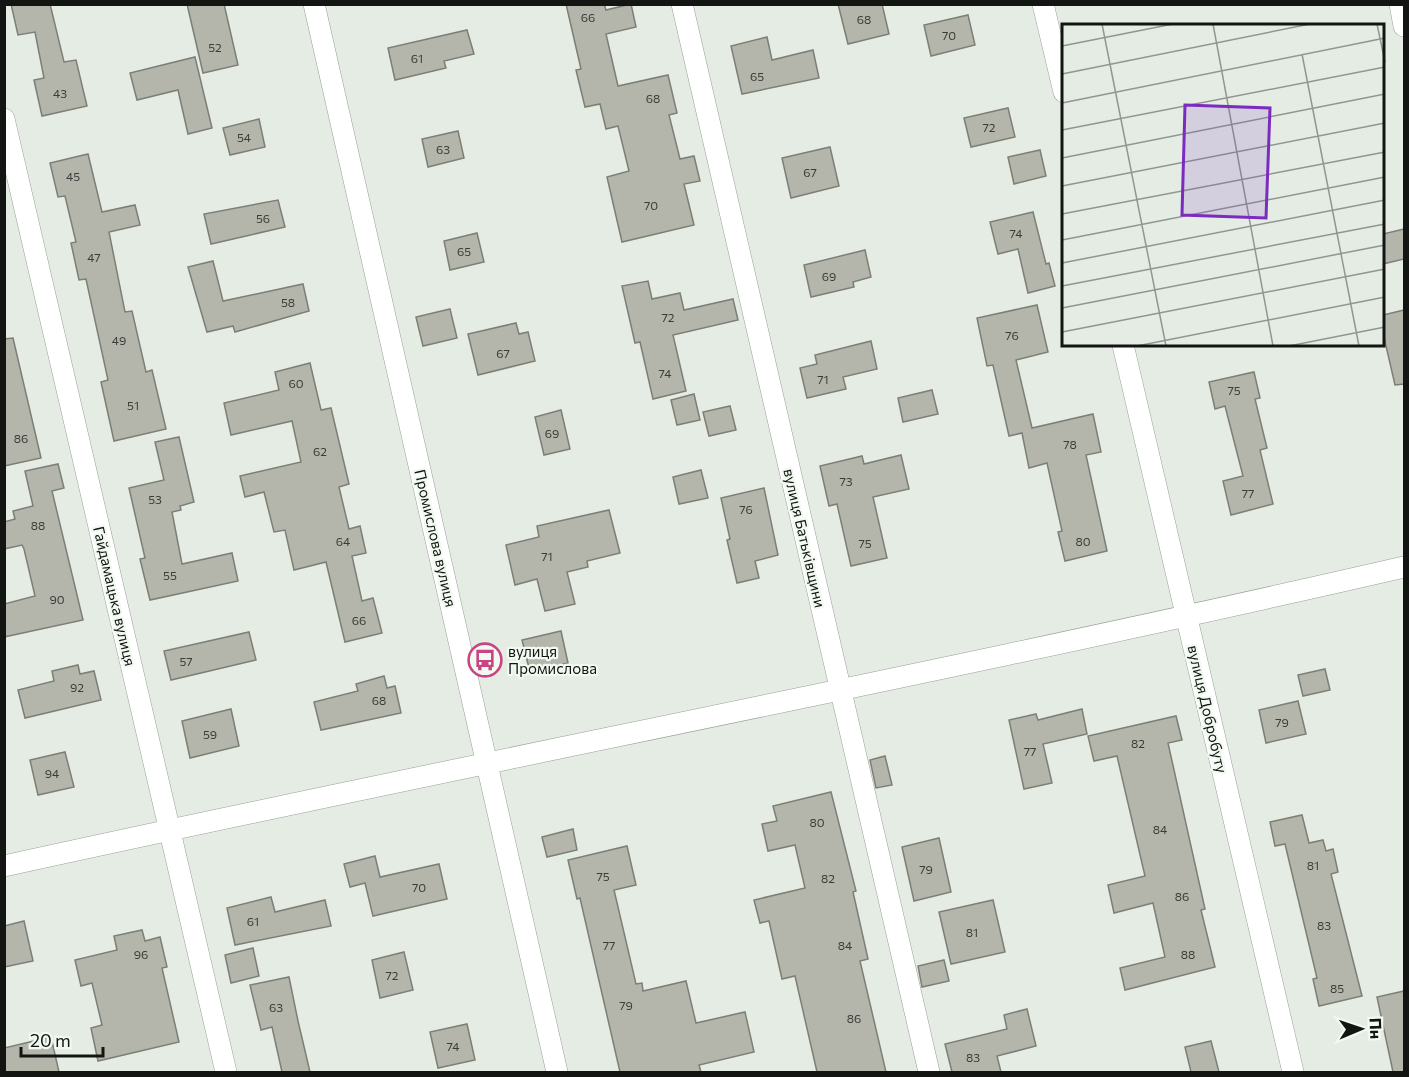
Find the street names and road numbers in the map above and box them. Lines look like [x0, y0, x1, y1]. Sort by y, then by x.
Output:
street label: Промислова вулиця [411, 467, 461, 609]
street label: вулиця Батьківщини [780, 467, 830, 609]
street label: Гайдамацька вулиця [90, 524, 140, 668]
street label: вулиця Добробуту [1185, 643, 1232, 775]

